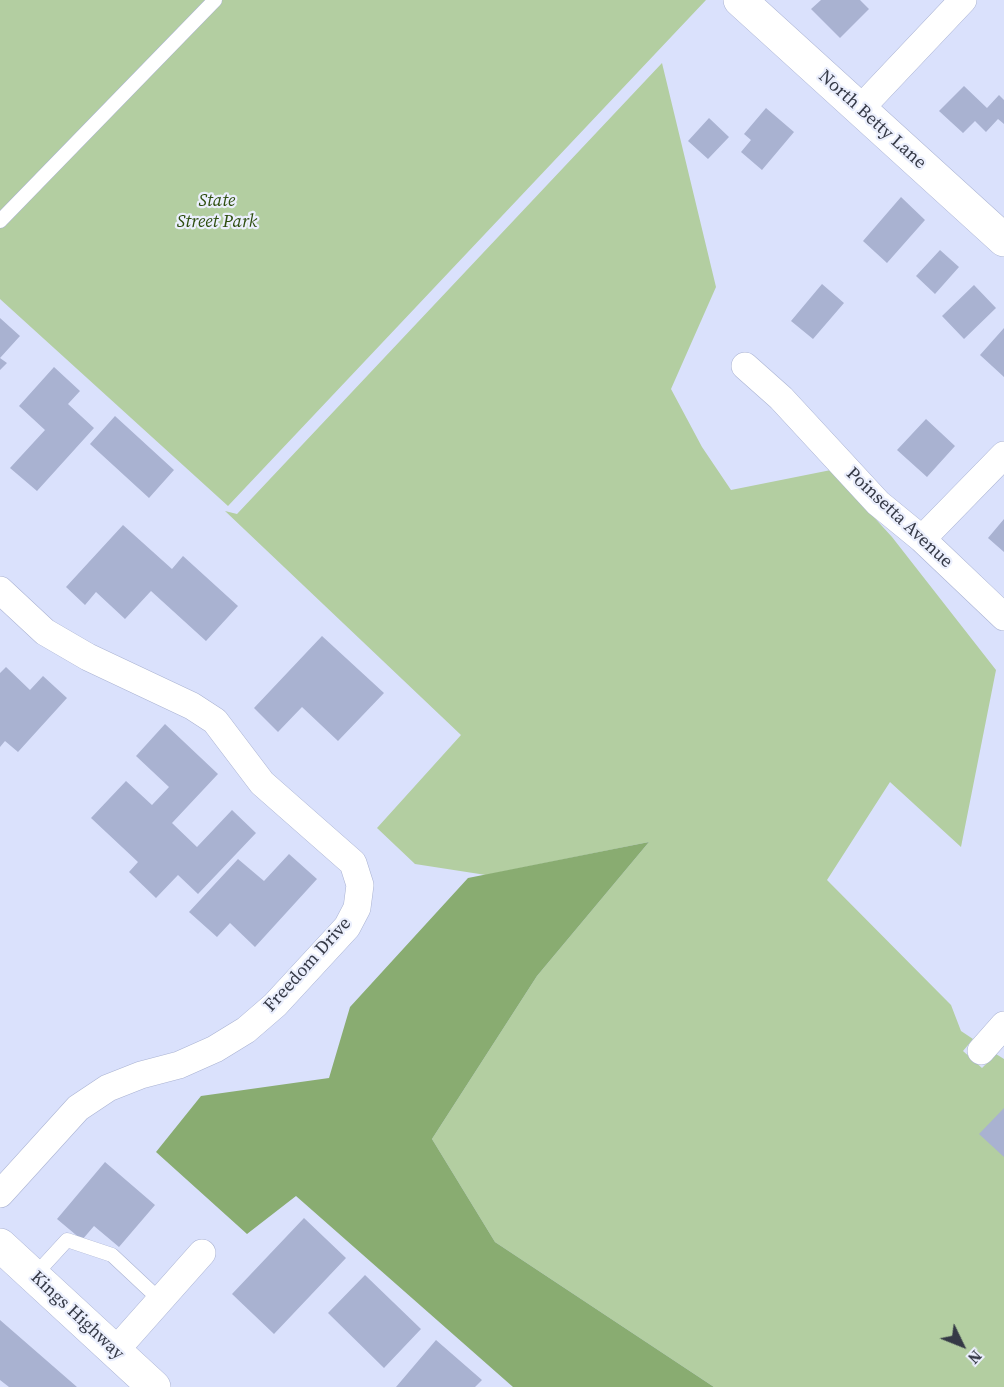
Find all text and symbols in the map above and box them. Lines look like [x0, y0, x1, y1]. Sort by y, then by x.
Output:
street label: North Betty Lane [814, 66, 930, 174]
park label: State Street Park [177, 190, 257, 232]
street label: Poinsetta Avenue [841, 463, 957, 573]
street label: Freedom Drive [260, 913, 356, 1017]
street label: Kings Highway [26, 1267, 128, 1365]
north arrow [932, 1315, 992, 1375]
text: N [963, 1346, 987, 1369]

